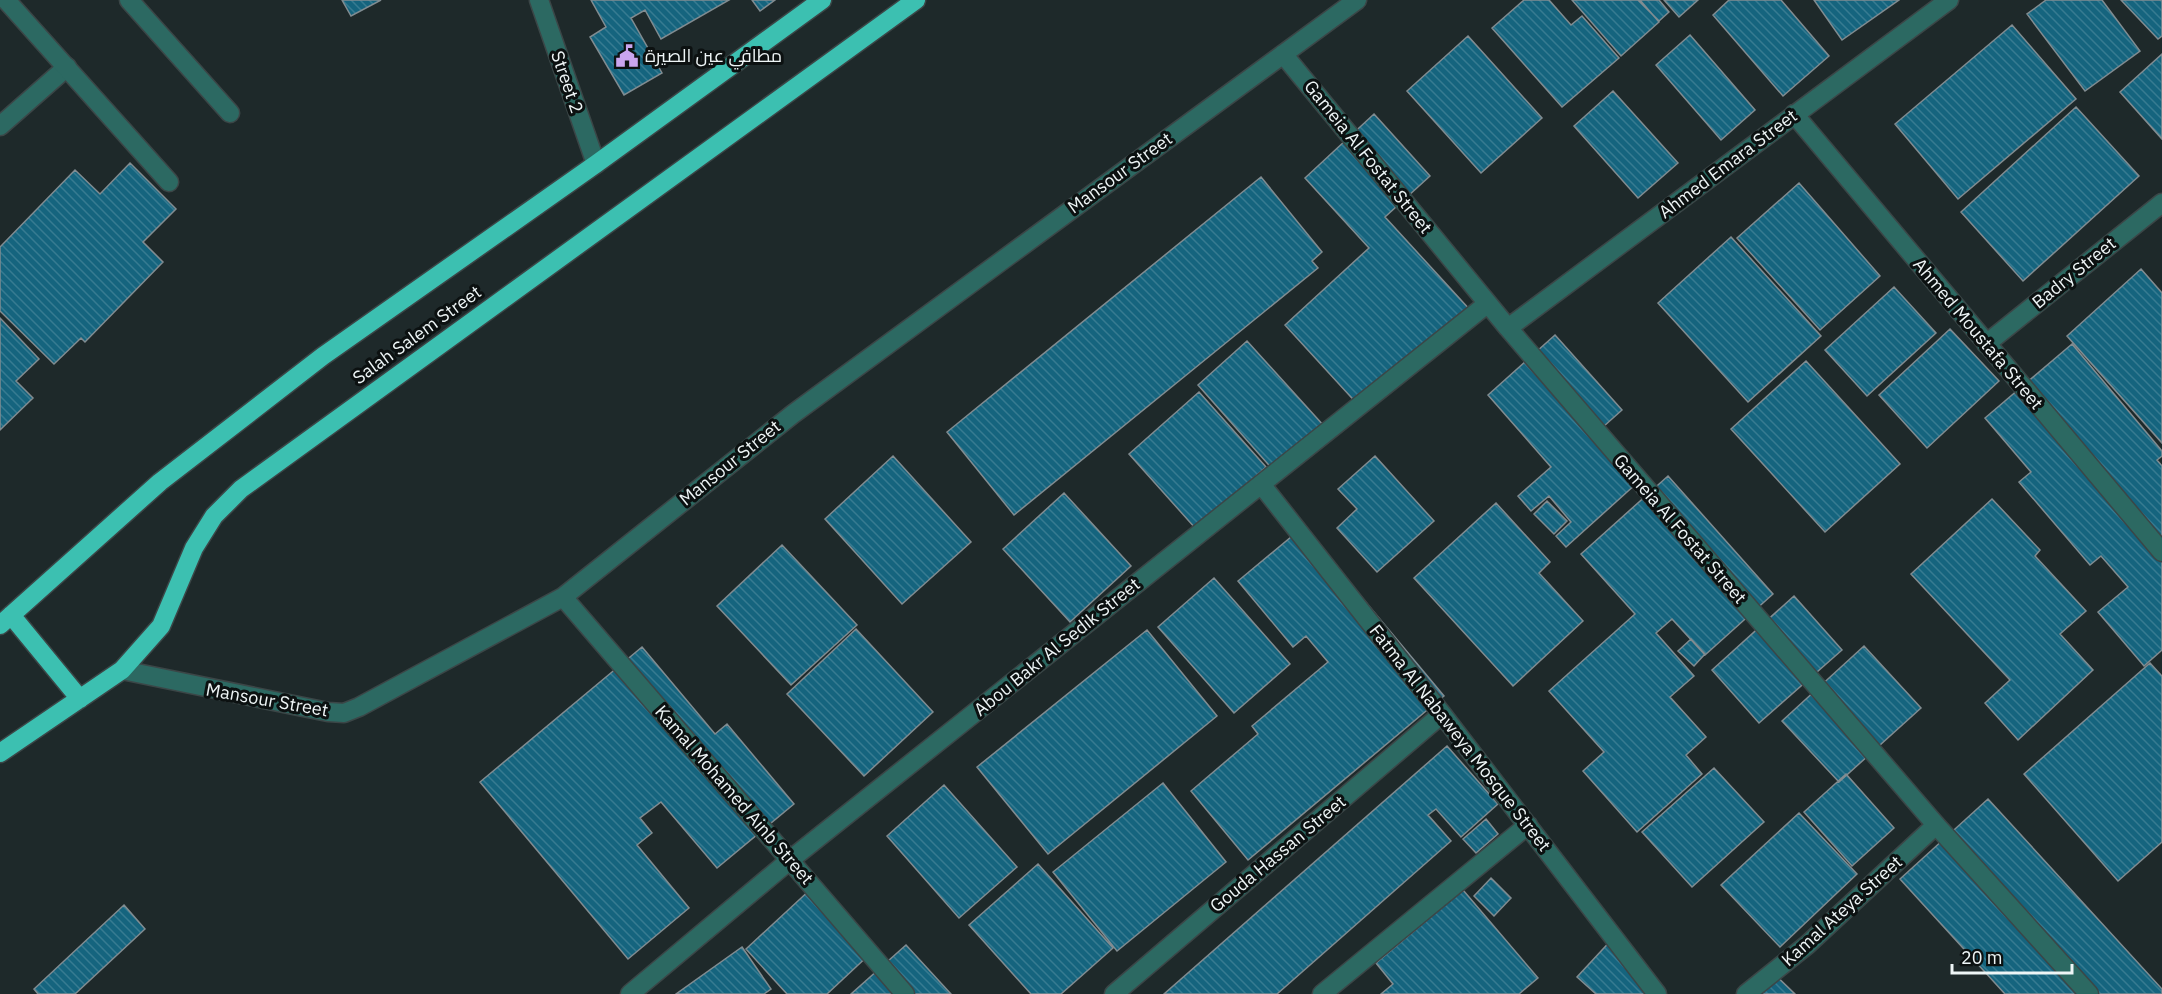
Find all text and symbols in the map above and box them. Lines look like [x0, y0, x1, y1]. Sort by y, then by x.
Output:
public building icon: مطافي عين الصيرة [614, 43, 640, 69]
place label: مطافي عين الصيرة [645, 44, 782, 70]
street label: Street 2 [546, 48, 589, 116]
street label: Gameia Al Fostat Street [1299, 75, 1437, 238]
street label: Ahmed Emara Street [1654, 104, 1802, 223]
street label: Mansour Street [1063, 127, 1177, 218]
street label: Badry Street [2027, 232, 2120, 313]
street label: Ahmed Moustafa Street [1908, 253, 2048, 414]
street label: Salah Salem Street [348, 280, 485, 389]
street label: Mansour Street [674, 415, 785, 510]
street label: Gameia Al Fostat Street [1609, 449, 1752, 608]
street label: Abou Bakr Al Sedik Street [969, 572, 1144, 721]
street label: Fatma Al Nabaweya Mosque Street [1365, 620, 1556, 856]
street label: Mansour Street [204, 677, 330, 722]
street label: Kamal Mohamed Ainb Street [650, 700, 819, 889]
street label: Gouda Hassan Street [1205, 790, 1350, 917]
street label: Kamal Ateya Street [1776, 850, 1907, 971]
scale bar [1952, 937, 2072, 975]
text: 20 m [1961, 946, 2003, 969]

